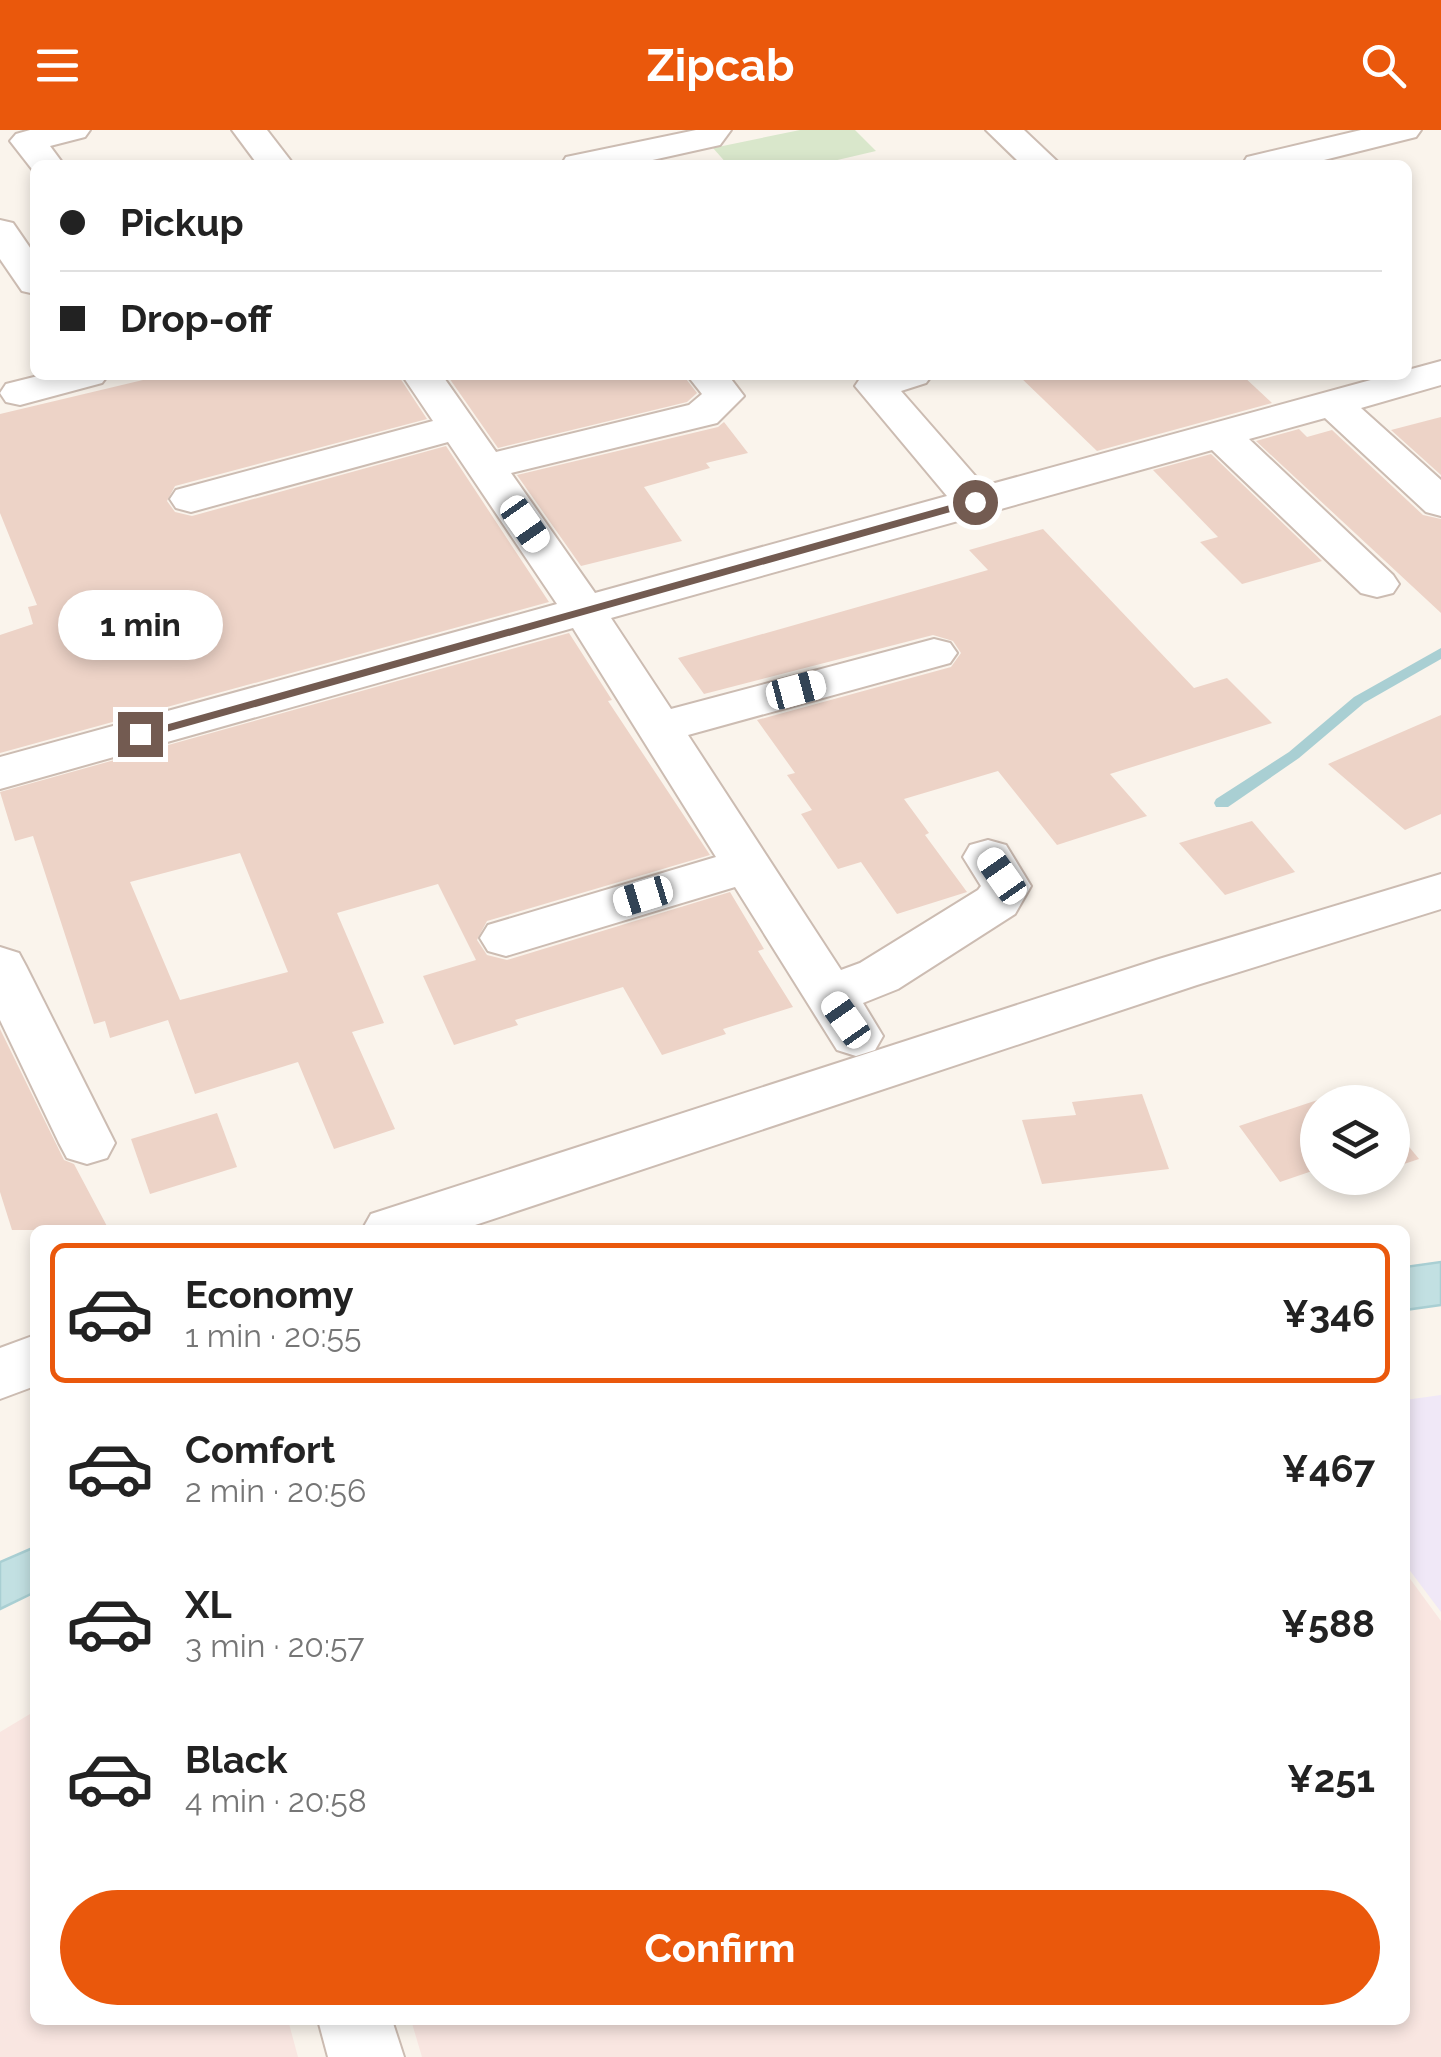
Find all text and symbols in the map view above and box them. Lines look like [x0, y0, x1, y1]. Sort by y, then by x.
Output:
icon: menu [30, 38, 85, 93]
icon: search [1356, 38, 1411, 93]
text: Zipcab [647, 39, 794, 92]
text: Pickup [120, 200, 244, 245]
text: Drop-off [120, 296, 272, 341]
route start [953, 480, 998, 525]
car [496, 491, 554, 557]
callout: 1 min [58, 589, 222, 659]
text: 1 min [100, 606, 181, 643]
car [763, 668, 829, 712]
route end [118, 712, 163, 757]
car [973, 843, 1031, 909]
car [610, 873, 676, 919]
car [817, 987, 875, 1053]
map controls [1300, 1085, 1410, 1195]
button: layers [1300, 1085, 1410, 1195]
icon: car [65, 1268, 155, 1358]
text: Economy [185, 1272, 354, 1317]
text: ¥346 [1282, 1291, 1375, 1336]
text: 1 min · 20:55 [185, 1317, 361, 1354]
icon: car [65, 1423, 155, 1513]
text: Comfort [185, 1427, 335, 1472]
text: ¥467 [1282, 1446, 1375, 1491]
text: 2 min · 20:56 [185, 1472, 366, 1509]
icon: car [65, 1578, 155, 1668]
text: XL [185, 1582, 232, 1627]
text: ¥588 [1281, 1601, 1375, 1646]
text: 3 min · 20:57 [185, 1627, 364, 1664]
icon: car [65, 1733, 155, 1823]
text: Black [185, 1737, 287, 1782]
text: ¥251 [1287, 1756, 1375, 1801]
text: 4 min · 20:58 [185, 1782, 367, 1819]
button: Confirm [60, 1890, 1380, 2005]

